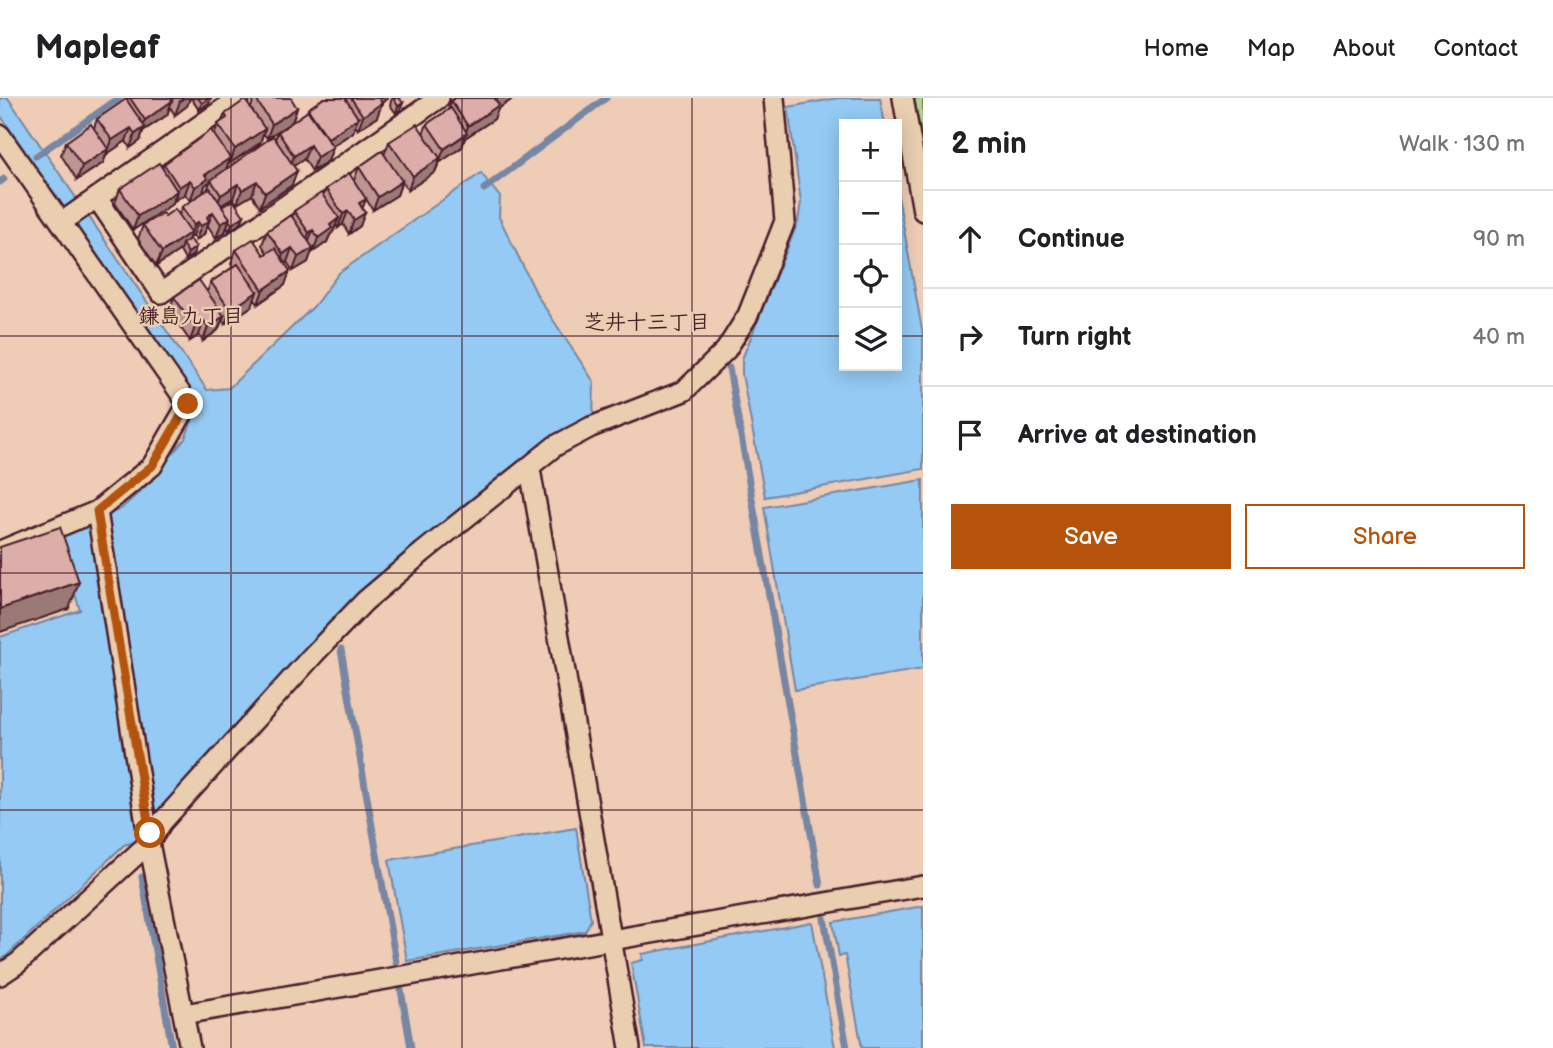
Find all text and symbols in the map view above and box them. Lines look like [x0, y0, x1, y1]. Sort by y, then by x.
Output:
text: Mapleaf [35, 28, 160, 68]
text: Home [1144, 34, 1209, 63]
text: Map [1247, 34, 1295, 63]
text: About [1333, 34, 1395, 63]
text: Contact [1433, 34, 1518, 63]
map controls [839, 119, 902, 371]
button: + [839, 119, 902, 182]
text: 2 min [951, 126, 1027, 162]
text: Walk · 130 m [1399, 130, 1525, 158]
button: − [839, 182, 902, 245]
icon: ahead [951, 220, 989, 258]
text: Continue [1018, 224, 1125, 255]
text: 90 m [1473, 225, 1525, 253]
button: locate [839, 245, 902, 308]
district label: 鎌島九丁目 [139, 304, 244, 329]
button: layers [839, 308, 902, 371]
district label: 芝井十三丁目 [584, 310, 710, 335]
icon: right [951, 318, 989, 356]
text: Turn right [1018, 322, 1131, 353]
text: 40 m [1472, 323, 1525, 351]
route end [172, 388, 203, 419]
icon: arrive [951, 416, 989, 454]
text: Arrive at destination [1018, 420, 1257, 451]
button: Save [951, 504, 1231, 569]
button: Share [1245, 504, 1525, 569]
route start [134, 817, 165, 848]

